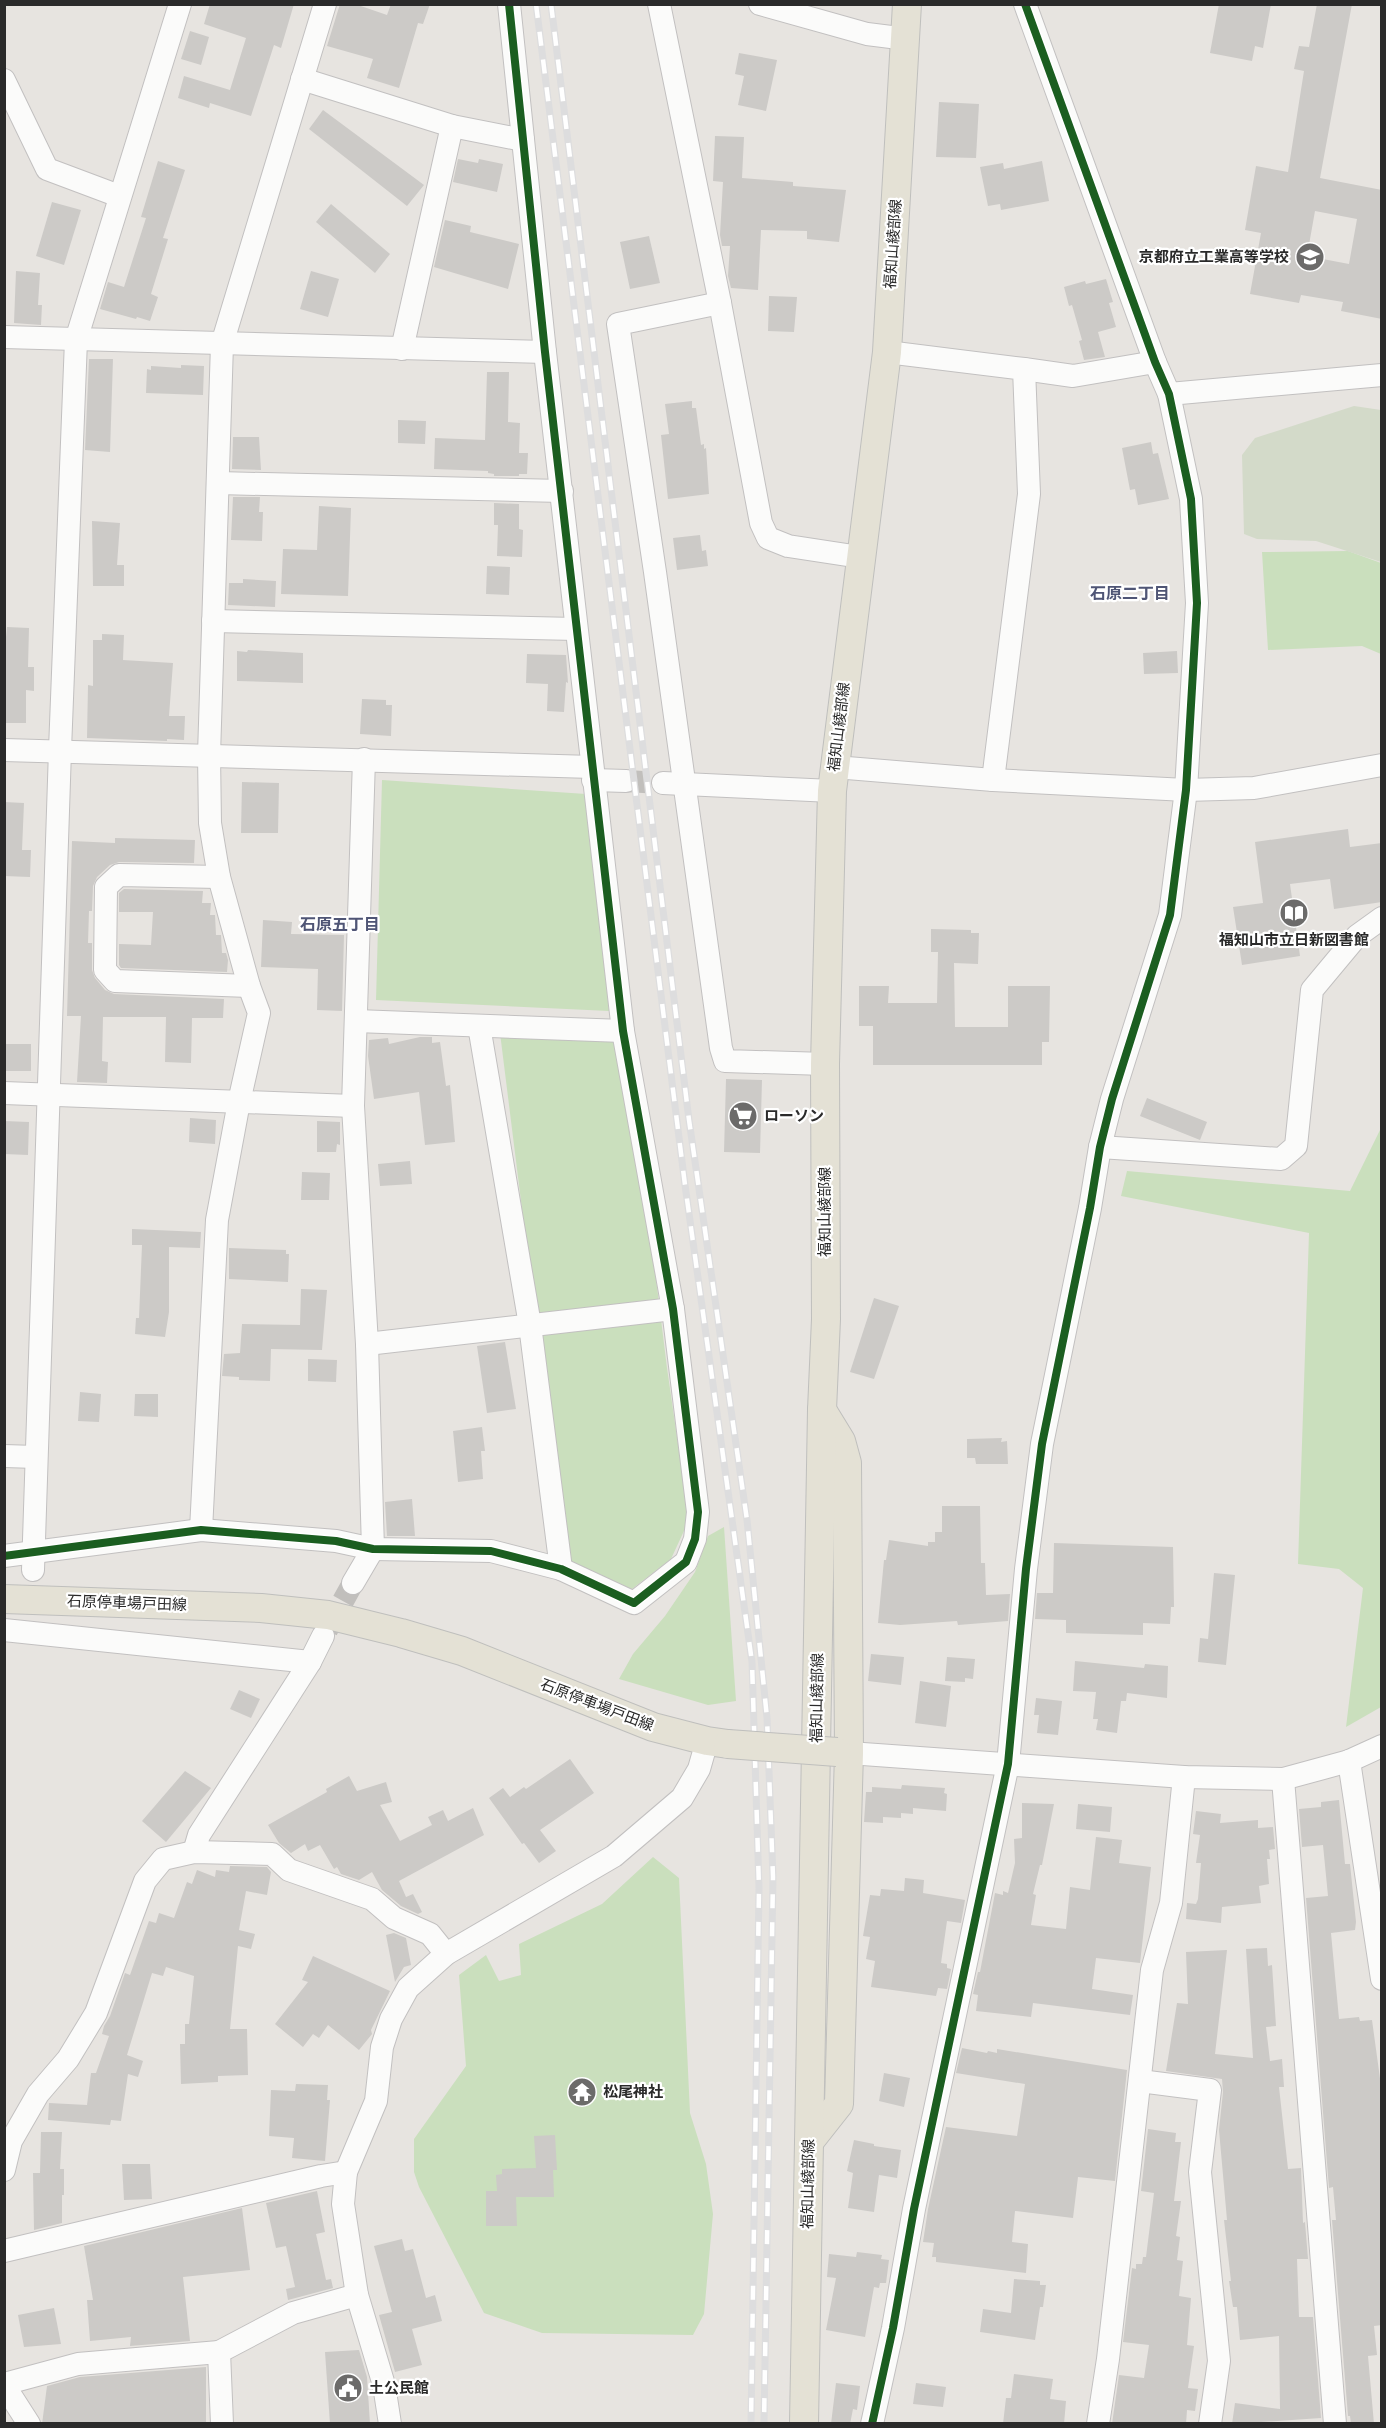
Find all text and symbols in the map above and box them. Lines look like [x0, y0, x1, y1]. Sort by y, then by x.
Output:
street label: 福知山綾部線 [881, 198, 905, 290]
school or university icon: 京都府立工業高等学校 [1294, 241, 1326, 273]
place label: 京都府立工業高等学校 [1139, 248, 1289, 266]
district label: 石原二丁目 [1090, 584, 1170, 603]
street label: 福知山綾部線 [825, 681, 853, 773]
library icon: 福知山市立日新図書館 [1278, 897, 1310, 929]
district label: 石原五丁目 [300, 915, 380, 934]
place label: 福知山市立日新図書館 [1218, 931, 1369, 949]
supermarket icon: ローソン [727, 1100, 759, 1132]
place label: ローソン [764, 1107, 824, 1125]
street label: 福知山綾部線 [816, 1167, 834, 1257]
street label: 石原停車場戸田線 [67, 1592, 187, 1614]
street label: 福知山綾部線 [807, 1653, 827, 1743]
street label: 石原停車場戸田線 [538, 1675, 656, 1735]
temple icon: 松尾神社 [566, 2076, 598, 2108]
place label: 松尾神社 [603, 2083, 663, 2101]
street label: 福知山綾部線 [798, 2139, 818, 2229]
public building icon: 土公民館 [332, 2372, 364, 2404]
place label: 土公民館 [369, 2379, 429, 2397]

